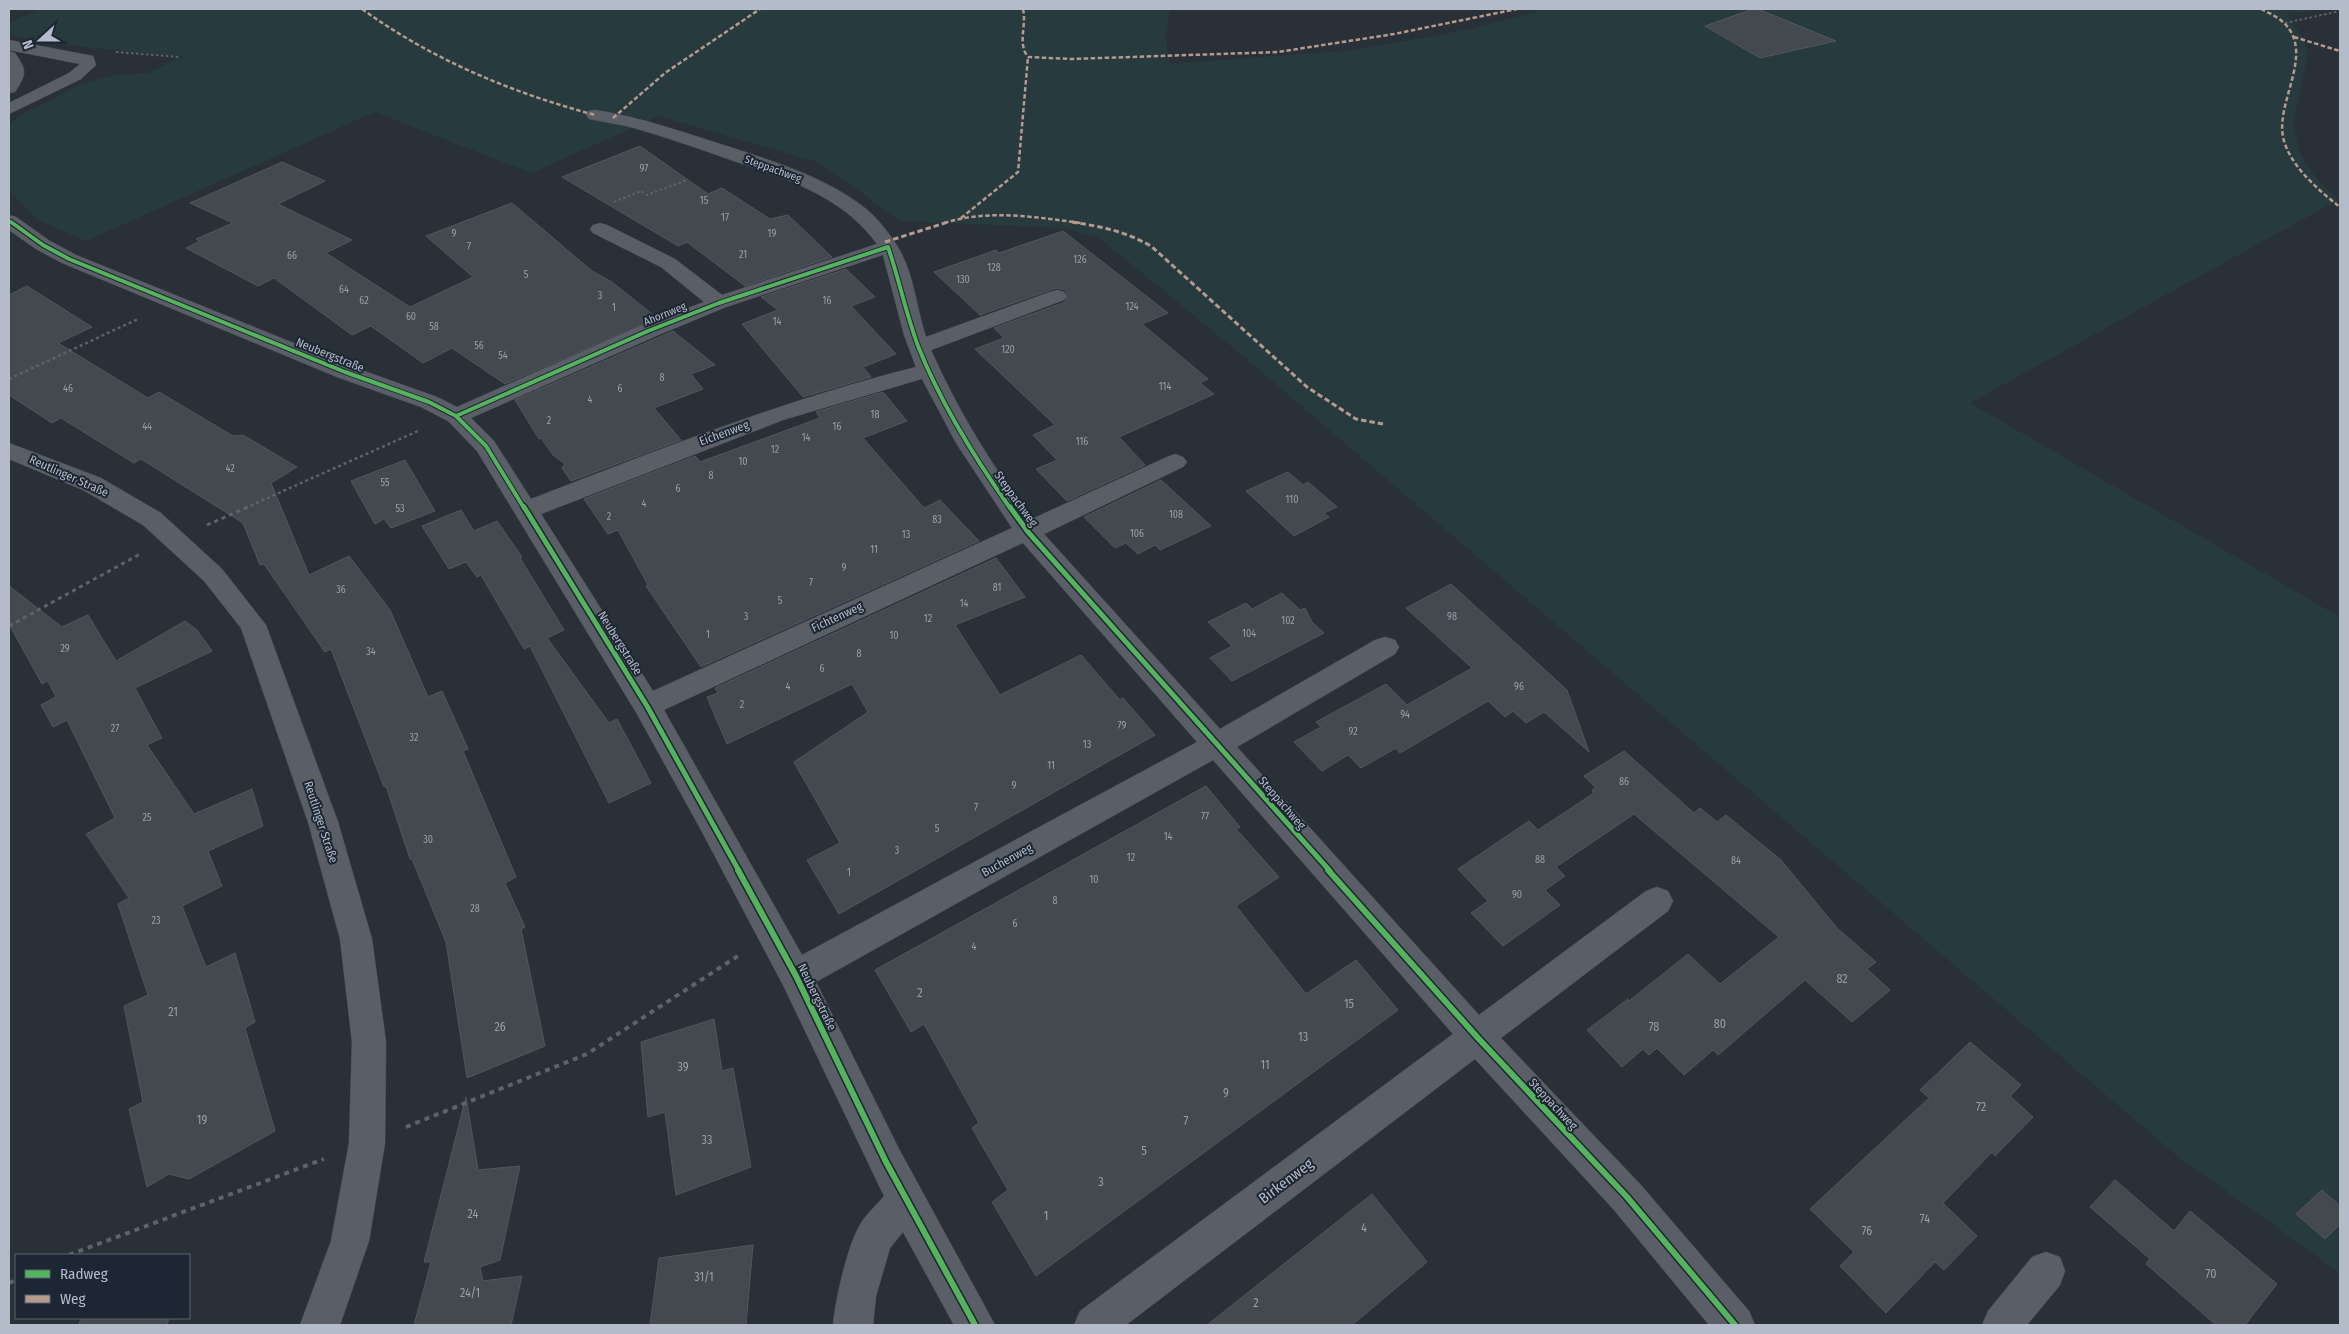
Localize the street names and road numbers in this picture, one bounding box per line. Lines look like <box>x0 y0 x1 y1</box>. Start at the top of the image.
street label: Steppachweg <box>743 153 804 186</box>
street label: Ahornweg <box>642 299 689 328</box>
street label: Neubergstraße <box>294 335 366 375</box>
street label: Eichenweg <box>697 417 751 448</box>
street label: Reutlinger Straße <box>27 452 111 500</box>
street label: Steppachweg <box>991 469 1041 530</box>
street label: Fichtenweg <box>809 599 865 635</box>
street label: Neubergstraße <box>595 609 645 677</box>
street label: Steppachweg <box>1255 774 1309 832</box>
street label: Reutlinger Straße <box>301 779 341 865</box>
street label: Buchenweg <box>979 840 1035 880</box>
street label: Neubergstraße <box>795 961 839 1033</box>
street label: Steppachweg <box>1526 1075 1581 1133</box>
street label: Birkenweg <box>1255 1155 1317 1207</box>

